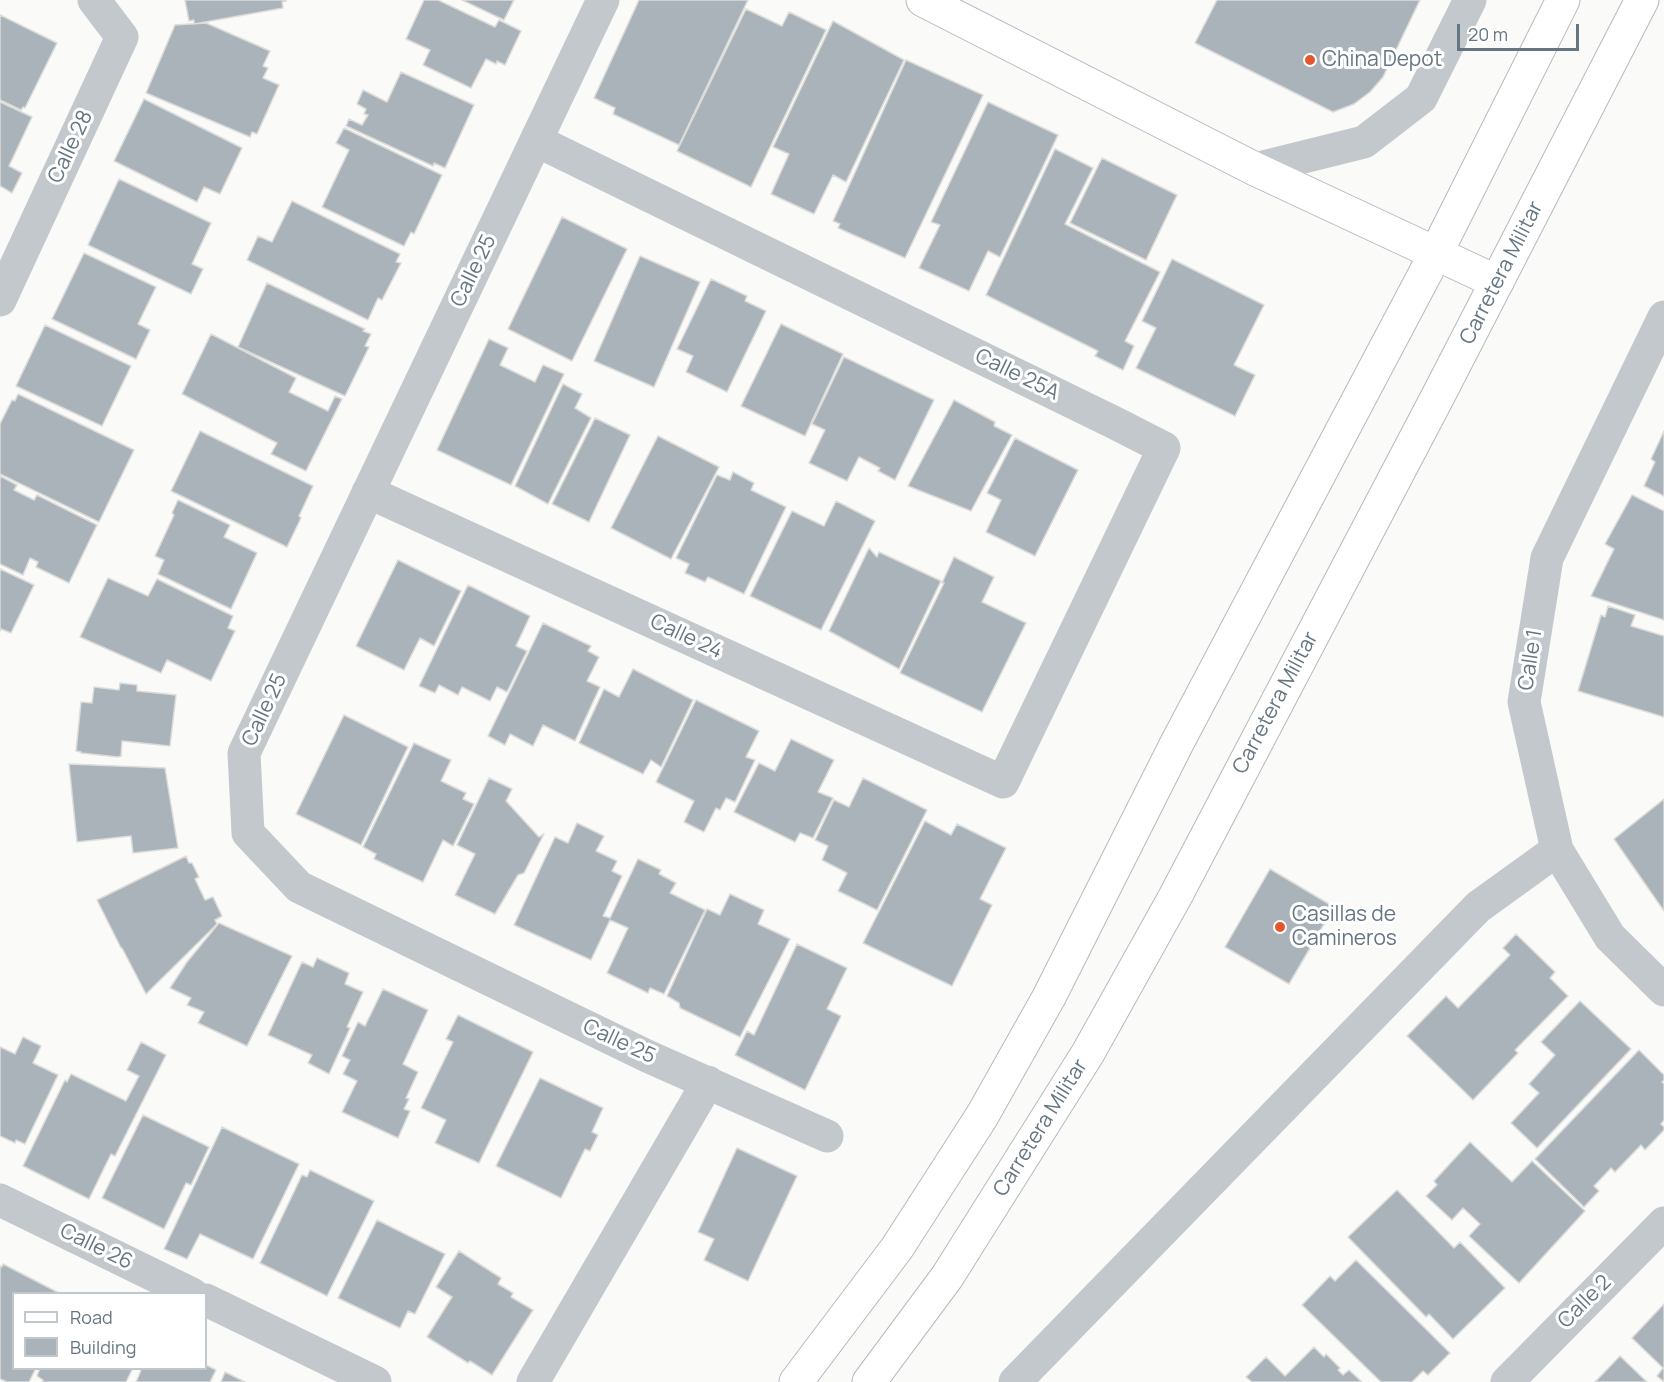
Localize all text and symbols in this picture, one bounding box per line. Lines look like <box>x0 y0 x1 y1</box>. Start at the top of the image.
scale bar <box>1460 12 1582 50</box>
text: 20 m <box>1468 22 1508 46</box>
place label: China Depot <box>1322 47 1442 73</box>
marker: China Depot <box>1303 53 1317 67</box>
street label: Calle 28 <box>43 107 99 187</box>
street label: Carretera Militar <box>1455 197 1549 349</box>
street label: Calle 25 <box>446 231 502 311</box>
street label: Calle 25A <box>971 344 1063 406</box>
street label: Calle 24 <box>646 609 726 665</box>
street label: Carretera Militar <box>1228 628 1324 778</box>
street label: Calle 1 <box>1514 628 1548 692</box>
street label: Calle 25 <box>237 670 293 750</box>
place label: Casillas de Camineros <box>1292 902 1397 952</box>
marker: Casillas de Camineros <box>1273 920 1287 934</box>
street label: Calle 25 <box>579 1014 659 1070</box>
street label: Carretera Militar <box>989 1055 1093 1201</box>
street label: Calle 26 <box>55 1219 137 1275</box>
street label: Calle 2 <box>1553 1270 1617 1334</box>
legend <box>12 1292 207 1370</box>
text: Road <box>70 1305 113 1329</box>
text: Building <box>70 1335 136 1359</box>

